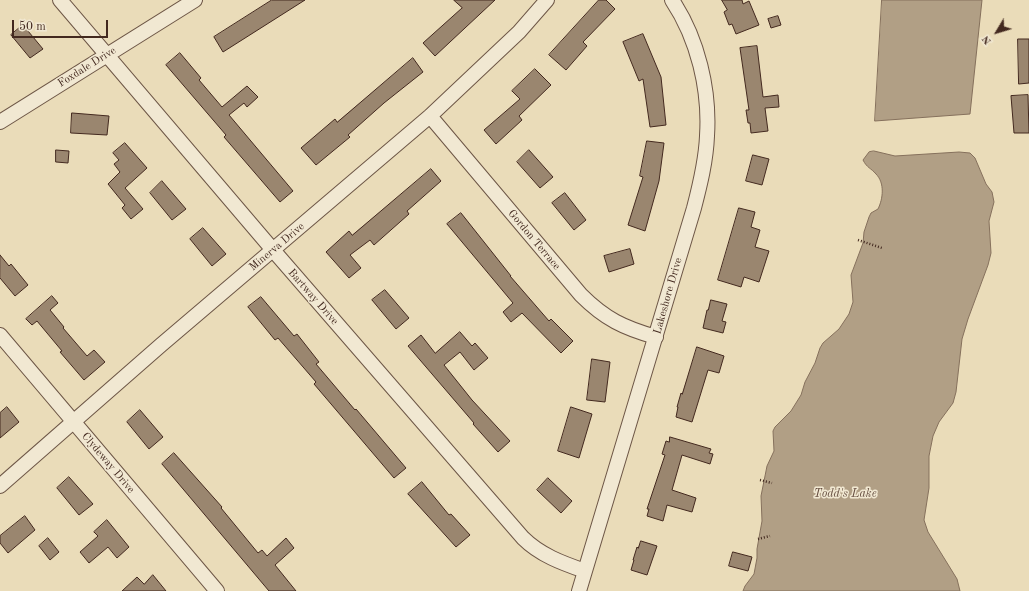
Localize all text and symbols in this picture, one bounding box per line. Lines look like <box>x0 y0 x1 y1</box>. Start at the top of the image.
scale bar <box>14 12 110 38</box>
north arrow <box>977 12 1017 52</box>
text: 50 m <box>19 21 46 33</box>
text: N <box>980 33 994 46</box>
street label: Foxdale Drive <box>56 44 118 90</box>
street label: Gordon Terrace <box>505 207 563 273</box>
street label: Minerva Drive <box>247 220 307 274</box>
street label: Lakeshore Drive <box>651 256 685 336</box>
street label: Bartway Drive <box>285 266 341 328</box>
street label: Clydeway Drive <box>79 430 137 496</box>
water label: Todd's Lake <box>813 487 877 501</box>

